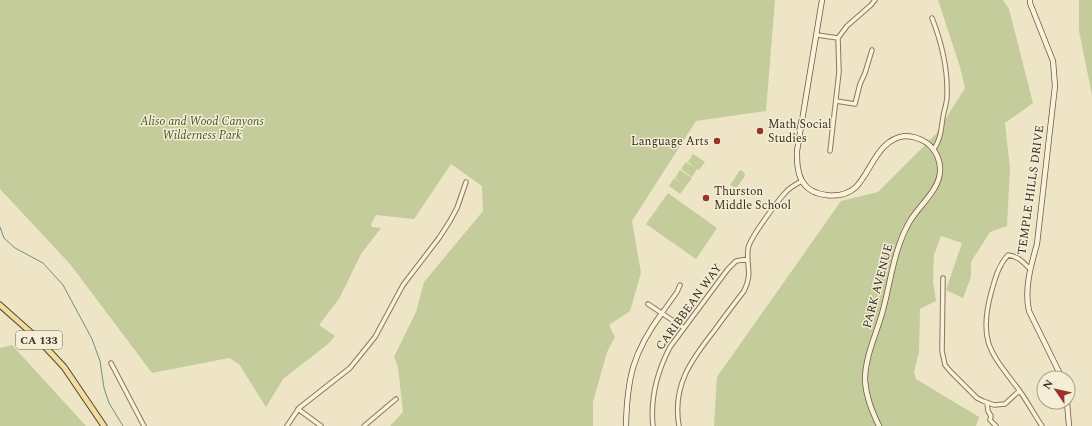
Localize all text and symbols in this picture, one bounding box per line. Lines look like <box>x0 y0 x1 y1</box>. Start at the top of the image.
park label: Aliso and Wood Canyons Wilderness Park <box>139 112 264 145</box>
place label: Math/Social Studies <box>768 115 832 148</box>
street label: TEMPLE HILLS DRIVE <box>1012 124 1050 256</box>
marker: Math/Social Studies <box>755 126 765 136</box>
place label: Language Arts <box>631 132 709 151</box>
marker: Language Arts <box>712 136 722 146</box>
place label: Thurston Middle School <box>714 182 791 215</box>
marker: Thurston Middle School <box>701 193 711 203</box>
street label: PARK AVENUE <box>858 242 898 330</box>
street label: CARIBBEAN WAY <box>651 259 727 354</box>
road number: CA 133 <box>16 331 62 349</box>
north arrow <box>1036 370 1076 410</box>
text: N <box>1039 376 1058 393</box>

